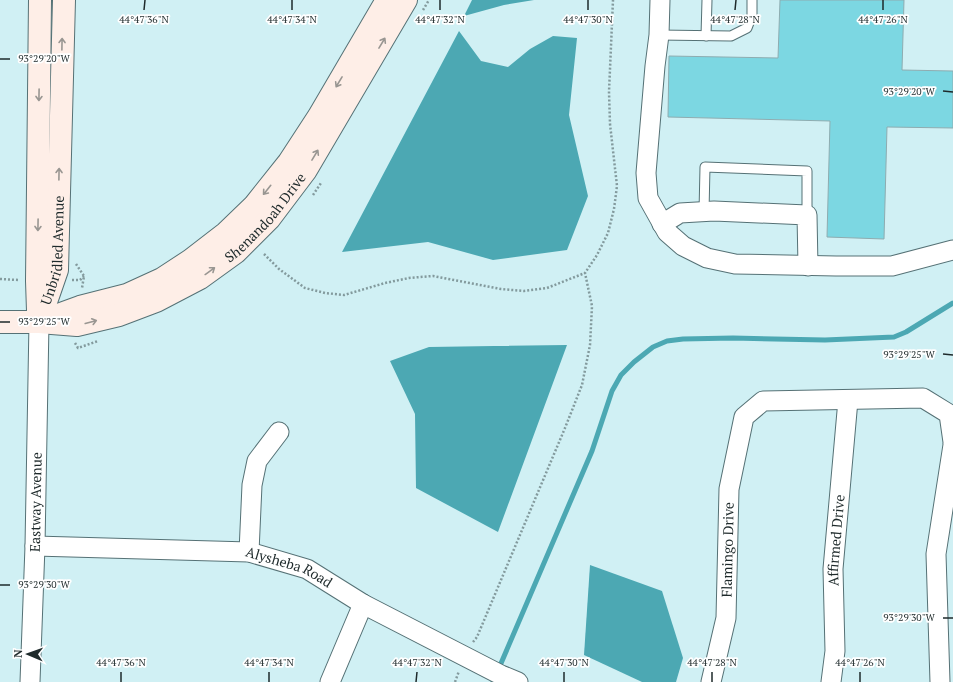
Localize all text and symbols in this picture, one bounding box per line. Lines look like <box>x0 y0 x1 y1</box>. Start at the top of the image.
text: 44°47'36"N <box>119 13 169 26</box>
text: 44°47'34"N <box>267 13 317 26</box>
text: 44°47'32"N <box>415 13 465 26</box>
text: 44°47'30"N <box>563 13 613 26</box>
text: 44°47'28"N <box>710 13 760 26</box>
text: 44°47'26"N <box>858 13 908 26</box>
one-way arrow <box>378 37 386 49</box>
one-way arrow <box>59 38 66 51</box>
text: 93°29'20"W <box>18 52 70 65</box>
one-way arrow <box>335 76 343 88</box>
text: 93°29'20"W <box>883 85 935 98</box>
one-way arrow <box>35 88 43 101</box>
one-way arrow <box>312 149 320 161</box>
one-way arrow <box>55 168 63 181</box>
street label: Shenandoah Drive <box>220 169 310 266</box>
one-way arrow <box>262 184 271 195</box>
street label: Unbridled Avenue <box>36 195 68 307</box>
one-way arrow <box>34 218 41 231</box>
one-way arrow <box>204 267 215 275</box>
text: 93°29'25"W <box>18 315 70 328</box>
one-way arrow <box>84 318 97 326</box>
text: 93°29'25"W <box>883 348 935 361</box>
street label: Eastway Avenue <box>25 452 46 552</box>
street label: Affirmed Drive <box>823 494 849 586</box>
street label: Flamingo Drive <box>716 502 738 598</box>
street label: Alysheba Road <box>244 542 336 592</box>
text: 93°29'30"W <box>18 578 70 591</box>
text: 93°29'30"W <box>883 611 935 624</box>
north arrow <box>8 634 48 674</box>
text: N <box>11 649 25 658</box>
text: 44°47'36"N <box>96 656 146 669</box>
text: 44°47'34"N <box>244 656 294 669</box>
text: 44°47'32"N <box>392 656 442 669</box>
text: 44°47'30"N <box>539 656 589 669</box>
text: 44°47'28"N <box>687 656 737 669</box>
text: 44°47'26"N <box>835 656 885 669</box>

